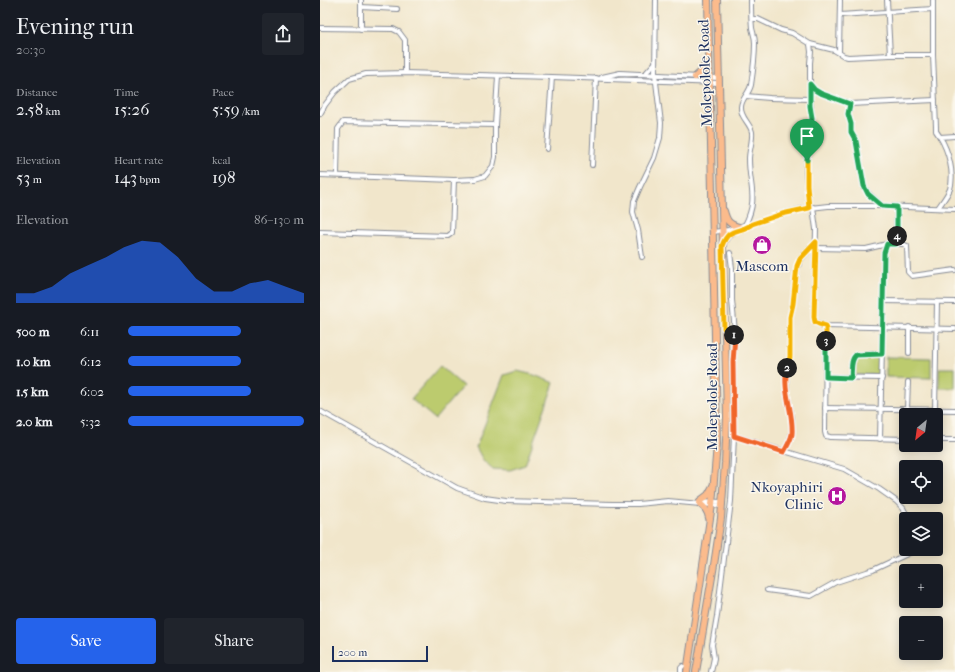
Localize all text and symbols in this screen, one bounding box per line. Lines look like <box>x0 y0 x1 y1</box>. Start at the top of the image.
button: share <box>262 13 304 55</box>
text: Evening run <box>16 14 134 40</box>
street label: Molepolole Road <box>694 18 716 127</box>
text: 20:30 <box>16 42 46 57</box>
text: Distance <box>16 86 57 99</box>
text: Time <box>114 86 139 99</box>
text: Pace <box>212 86 234 99</box>
text: 2.58 <box>16 99 43 119</box>
text: 15:26 <box>114 99 149 119</box>
text: 5:59 <box>212 99 240 119</box>
text: km <box>43 105 60 118</box>
text: /km <box>240 105 260 118</box>
pin <box>790 119 824 160</box>
icon: arrive <box>796 125 818 147</box>
text: Elevation <box>16 154 60 167</box>
text: Heart rate <box>114 154 163 167</box>
text: kcal <box>212 154 231 167</box>
text: 53 <box>16 167 30 187</box>
text: 143 <box>114 167 137 187</box>
text: 198 <box>212 167 236 187</box>
text: m <box>30 173 42 186</box>
text: bpm <box>137 173 160 186</box>
text: Elevation <box>16 212 69 227</box>
text: 86–130 m <box>254 212 304 227</box>
pin: 4 <box>887 226 907 246</box>
text: 4 <box>894 229 900 242</box>
shop icon: Mascom <box>751 234 773 256</box>
place label: Mascom <box>736 257 789 275</box>
text: 500 m <box>16 324 50 339</box>
text: 6:11 <box>80 324 99 339</box>
pin: 1 <box>724 325 744 345</box>
text: 1 <box>732 328 736 341</box>
pin: 3 <box>816 331 836 351</box>
text: 3 <box>824 334 828 347</box>
street label: Molepolole Road <box>703 342 721 451</box>
text: 1.0 km <box>16 354 51 369</box>
text: 6:12 <box>80 354 102 369</box>
pin: 2 <box>777 358 797 378</box>
text: 2 <box>784 361 790 374</box>
text: 1.5 km <box>16 384 49 399</box>
text: 6:02 <box>80 384 104 399</box>
north arrow <box>899 408 943 452</box>
map controls <box>899 408 943 660</box>
text: 2.0 km <box>16 414 53 429</box>
text: 5:32 <box>80 414 101 429</box>
button: locate <box>899 460 943 504</box>
place label: Nkoyaphiri Clinic <box>751 478 824 513</box>
hospital icon: Nkoyaphiri Clinic <box>826 485 848 507</box>
button: layers <box>899 512 943 556</box>
button: + <box>899 564 943 608</box>
button: − <box>899 616 943 660</box>
button: Save <box>16 618 156 664</box>
button: Share <box>164 618 304 664</box>
scale bar <box>332 644 428 663</box>
text: 200 m <box>338 646 367 659</box>

